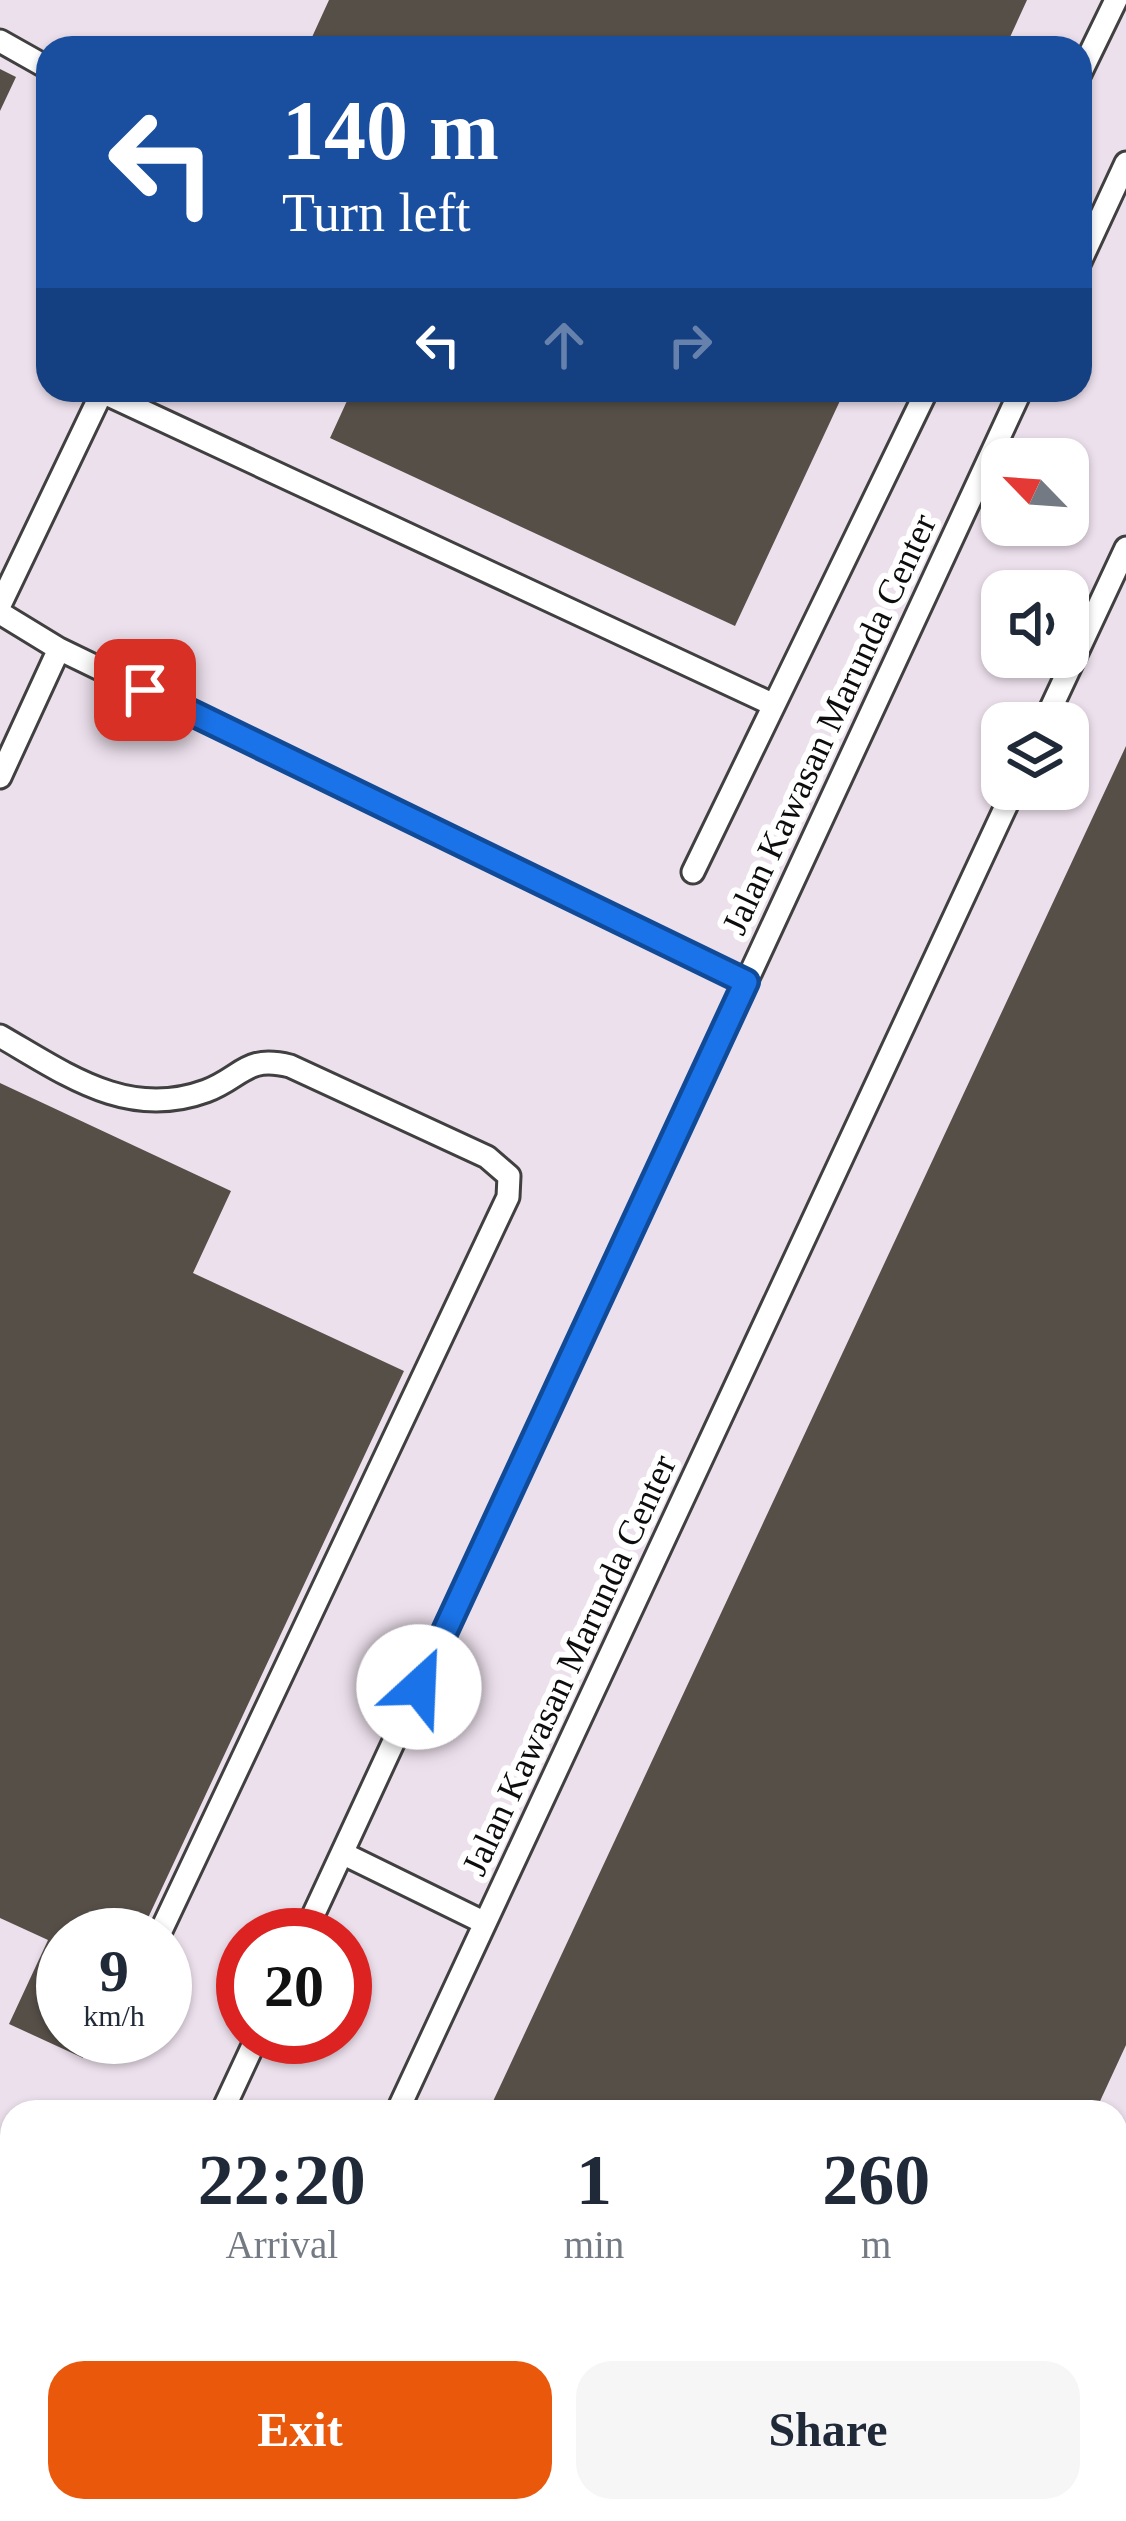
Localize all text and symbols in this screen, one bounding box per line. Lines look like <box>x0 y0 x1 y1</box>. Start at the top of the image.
icon: left <box>84 84 240 240</box>
text: 140 m <box>282 84 499 177</box>
text: Turn left <box>282 183 471 243</box>
icon: left <box>405 312 471 378</box>
icon: ahead <box>531 312 597 378</box>
icon: right <box>657 312 723 378</box>
north arrow <box>981 438 1089 546</box>
map controls <box>981 438 1089 810</box>
street label: Jalan Kawasan Marunda Center <box>714 508 944 940</box>
button: sound <box>981 570 1089 678</box>
pin <box>94 639 196 741</box>
icon: arrive <box>112 657 178 723</box>
button: layers <box>981 702 1089 810</box>
street label: Jalan Kawasan Marunda Center <box>454 1449 684 1881</box>
position arrow <box>356 1624 482 1750</box>
speed limit sign: 20 <box>216 1908 372 2064</box>
text: 9 <box>99 1938 129 2004</box>
text: km/h <box>83 1999 145 2032</box>
text: 22:20 <box>198 2140 366 2220</box>
text: 1 <box>576 2140 612 2220</box>
text: 260 <box>822 2140 930 2220</box>
text: Arrival <box>226 2223 338 2266</box>
text: min <box>564 2223 624 2266</box>
text: m <box>861 2223 891 2266</box>
button: Exit <box>48 2361 552 2499</box>
button: Share <box>576 2361 1080 2499</box>

